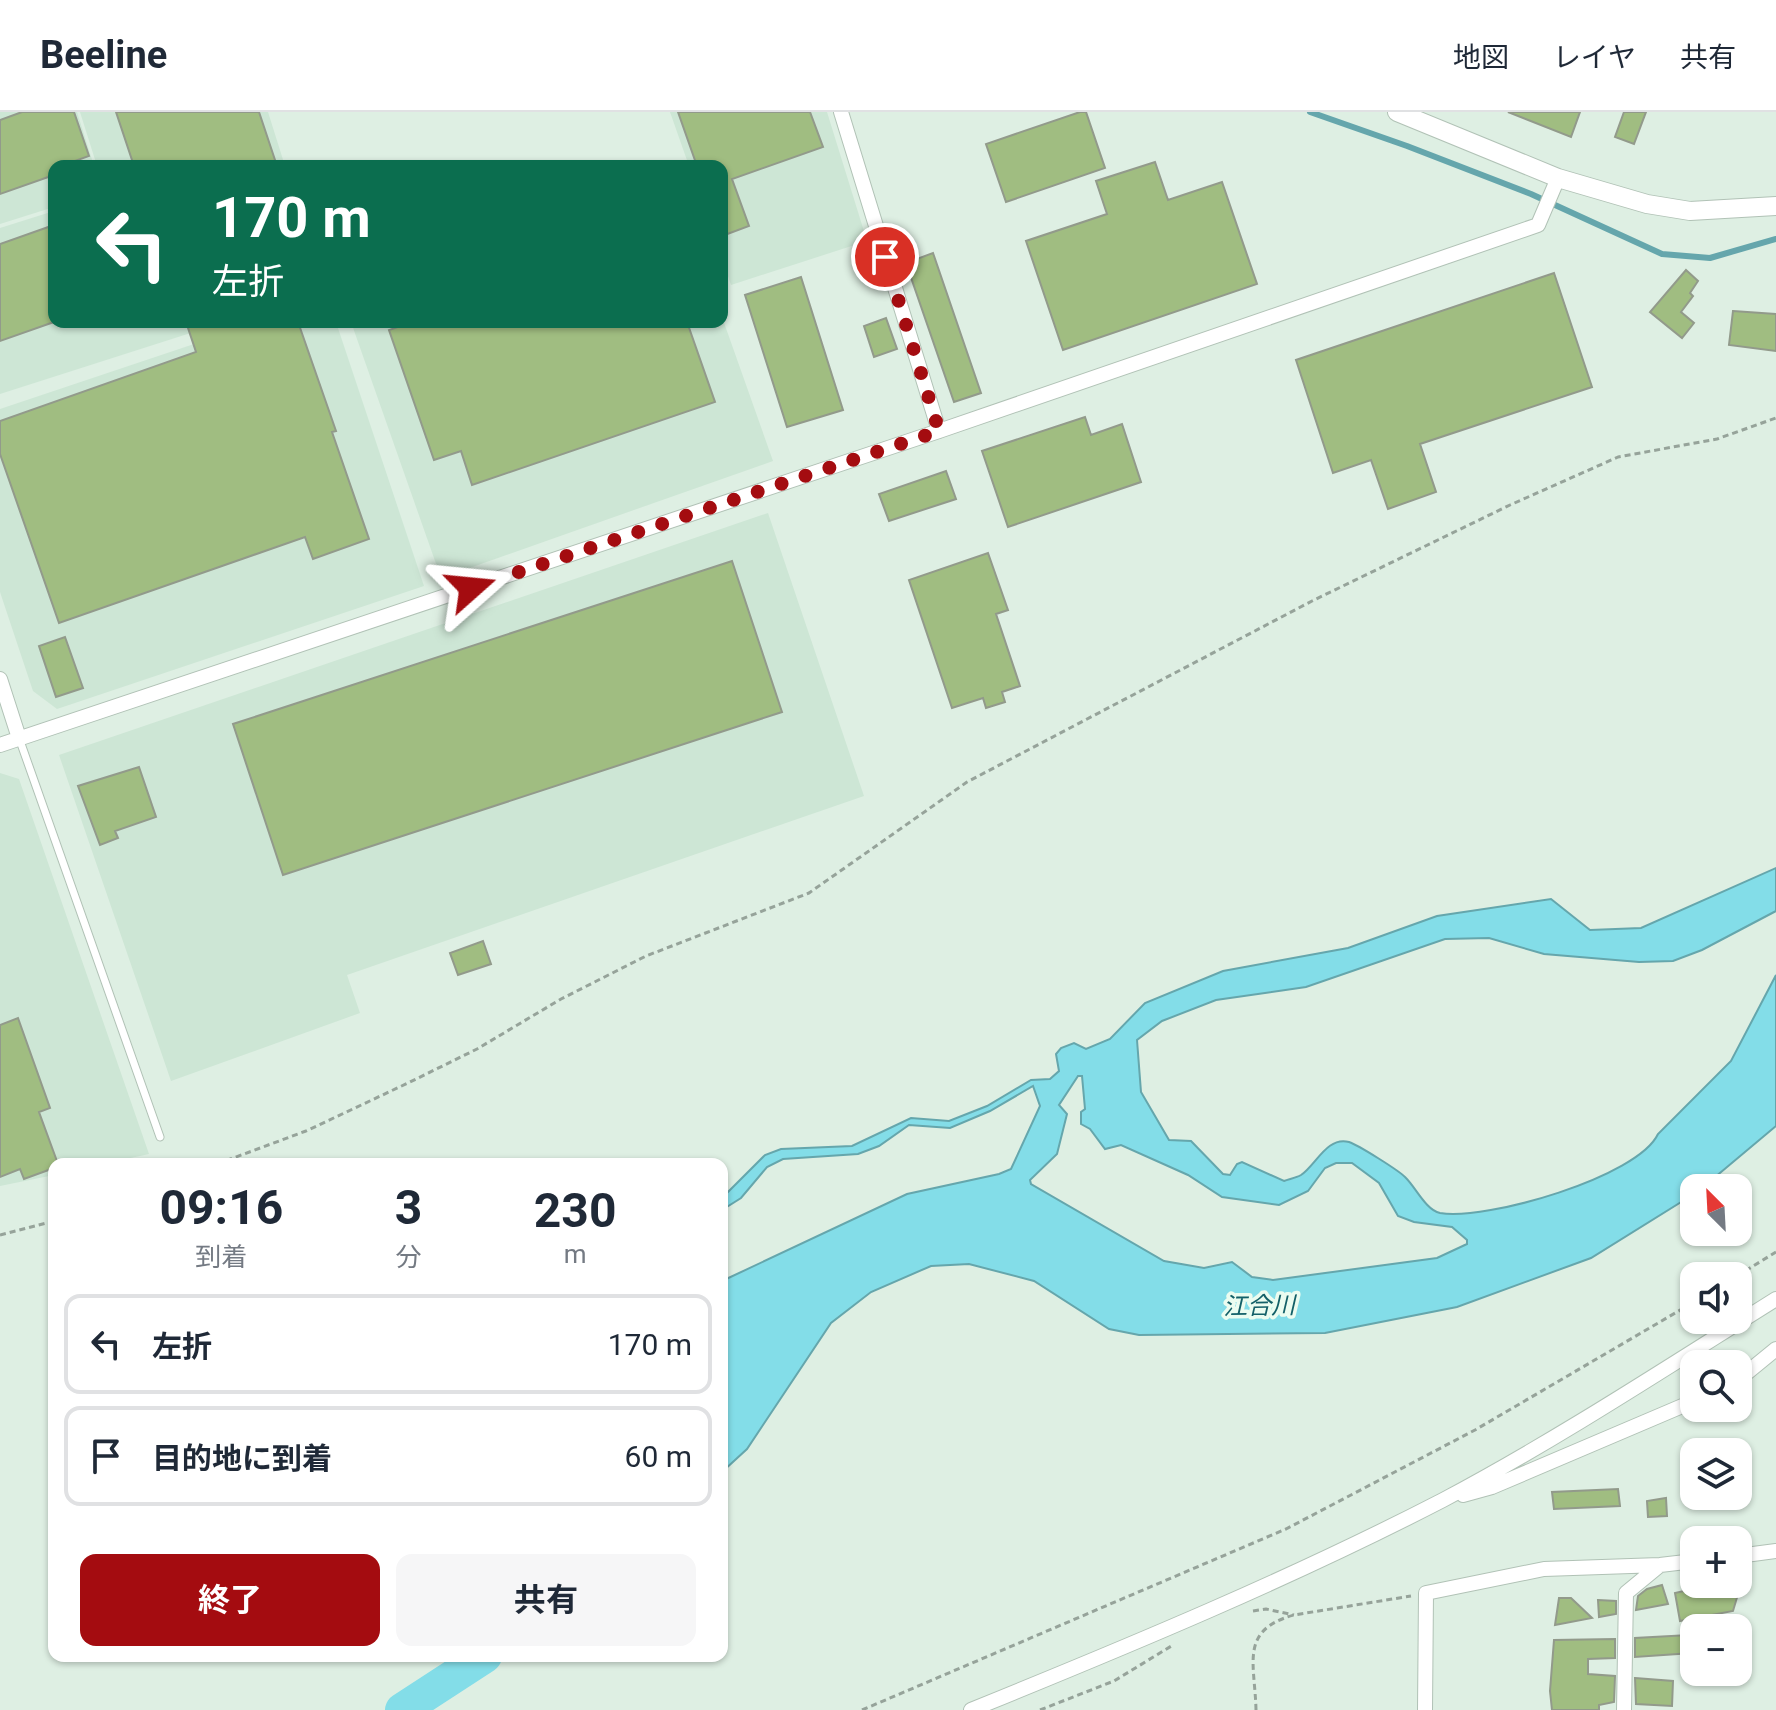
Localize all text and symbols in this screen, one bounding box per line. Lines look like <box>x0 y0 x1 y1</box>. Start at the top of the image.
text: Beeline <box>40 33 167 77</box>
text: 地図 <box>1453 41 1509 74</box>
text: レイヤ <box>1553 41 1636 74</box>
text: 共有 <box>1680 41 1736 74</box>
text: 170 m <box>212 185 371 251</box>
icon: left <box>80 192 184 296</box>
pin <box>851 223 919 291</box>
icon: arrive <box>863 235 907 279</box>
text: 左折 <box>212 261 284 303</box>
position arrow <box>429 546 513 630</box>
north arrow <box>1680 1174 1752 1246</box>
map controls <box>1680 1174 1752 1686</box>
text: 09:16 <box>160 1179 283 1236</box>
text: 3 <box>395 1179 422 1236</box>
text: 230 <box>534 1182 616 1239</box>
text: m <box>564 1239 587 1269</box>
text: 到着 <box>195 1242 247 1272</box>
text: 分 <box>396 1242 422 1272</box>
button: sound <box>1680 1262 1752 1334</box>
water label: 江合川 <box>1223 1291 1298 1321</box>
icon: left <box>84 1322 128 1366</box>
text: 170 m <box>608 1327 692 1362</box>
text: 左折 <box>152 1329 212 1364</box>
button: search <box>1680 1350 1752 1422</box>
icon: arrive <box>84 1434 128 1478</box>
button: layers <box>1680 1438 1752 1510</box>
text: 60 m <box>625 1439 692 1474</box>
text: 目的地に到着 <box>152 1441 332 1476</box>
button: + <box>1680 1526 1752 1598</box>
button: 終了 <box>80 1554 380 1646</box>
button: 共有 <box>396 1554 696 1646</box>
button: − <box>1680 1614 1752 1686</box>

